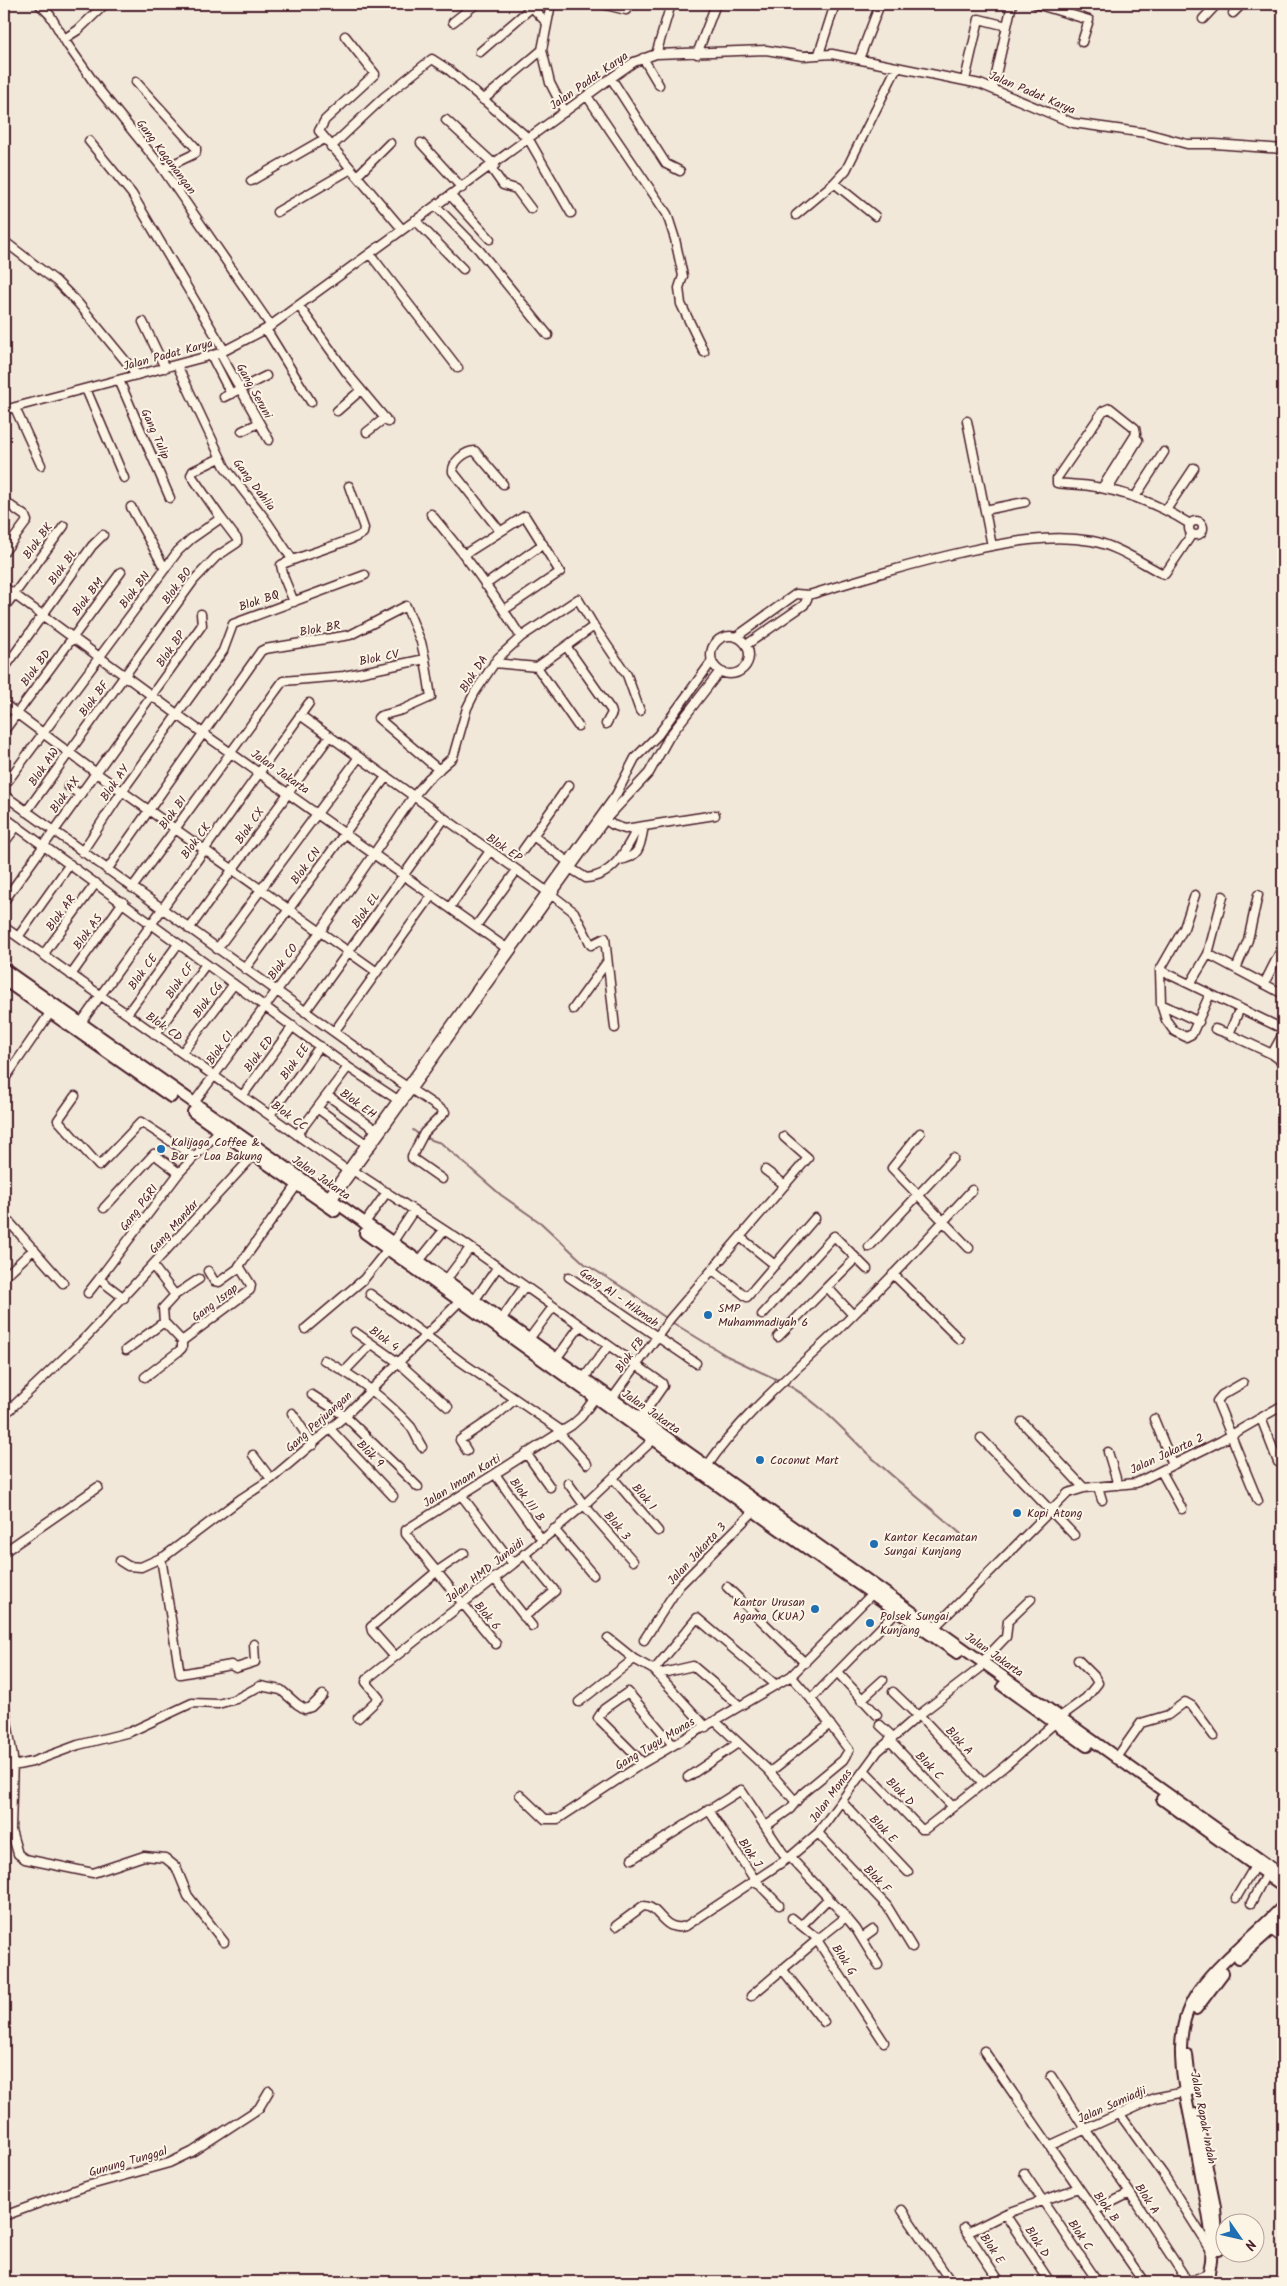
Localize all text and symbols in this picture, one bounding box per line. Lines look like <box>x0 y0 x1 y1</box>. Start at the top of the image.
street label: Jalan Padat Karya <box>546 47 633 115</box>
street label: Jalan Padat Karya <box>986 66 1078 120</box>
street label: Gang Kaganangan <box>131 115 201 199</box>
street label: Jalan Padat Karya <box>121 334 215 376</box>
street label: Gang Seruni <box>231 360 278 423</box>
street label: Gang Tulip <box>135 406 175 463</box>
street label: Gang Dahlia <box>228 455 280 515</box>
street label: Blok BK <box>18 518 58 563</box>
street label: Blok BL <box>43 545 83 589</box>
street label: Blok BO <box>157 563 197 608</box>
street label: Blok BN <box>115 567 155 613</box>
street label: Blok BM <box>67 573 109 620</box>
street label: Blok BQ <box>236 585 282 617</box>
street label: Blok BR <box>298 616 342 642</box>
street label: Blok BP <box>152 627 191 671</box>
street label: Blok BD <box>16 645 56 691</box>
street label: Blok CV <box>358 645 402 671</box>
street label: Blok DA <box>455 651 493 697</box>
street label: Blok BF <box>74 676 115 721</box>
street label: Blok AW <box>24 744 64 790</box>
street label: Jalan Jakarta <box>247 745 314 799</box>
street label: Blok AY <box>96 760 135 805</box>
street label: Blok AX <box>45 772 85 817</box>
street label: Blok BI <box>154 792 192 834</box>
street label: Blok CX <box>230 803 270 848</box>
street label: Blok CK <box>176 818 216 863</box>
street label: Blok EP <box>482 829 526 868</box>
street label: Blok CN <box>286 844 326 888</box>
street label: Blok EL <box>347 888 385 932</box>
street label: Blok AR <box>41 891 81 935</box>
street label: Blok AS <box>69 910 108 954</box>
street label: Blok CO <box>263 939 303 984</box>
street label: Blok CE <box>123 949 163 994</box>
street label: Blok CF <box>161 958 200 1003</box>
street label: Blok CG <box>188 978 228 1022</box>
street label: Blok CD <box>142 1007 187 1047</box>
street label: Blok CI <box>201 1027 239 1069</box>
street label: Blok ED <box>239 1032 279 1076</box>
street label: Blok EE <box>275 1039 315 1084</box>
street label: Blok EH <box>336 1084 380 1124</box>
street label: Blok CC <box>267 1096 311 1136</box>
place label: Kalijaga Coffee & Bar - Loa Bakung <box>171 1133 263 1166</box>
marker: Kalijaga Coffee & Bar - Loa Bakung <box>155 1143 167 1155</box>
street label: Jalan Jakarta <box>288 1151 355 1205</box>
street label: Gang PGRI <box>115 1180 163 1235</box>
street label: Gang Mandar <box>145 1195 204 1258</box>
street label: Gang Al - Hikmah <box>575 1263 663 1333</box>
street label: Gang Israp <box>188 1279 243 1327</box>
place label: SMP Muhammadiyah 6 <box>718 1299 808 1332</box>
marker: SMP Muhammadiyah 6 <box>702 1309 714 1321</box>
street label: Blok 4 <box>365 1322 403 1357</box>
street label: Blok FB <box>610 1333 650 1377</box>
street label: Jalan Jakarta <box>618 1385 685 1439</box>
street label: Gang Perjuangan <box>281 1387 357 1457</box>
street label: Jalan Jakarta 2 <box>1127 1429 1207 1479</box>
street label: Blok 9 <box>352 1436 388 1472</box>
street label: Jalan Imam Karti <box>419 1449 506 1513</box>
place label: Coconut Mart <box>770 1451 839 1470</box>
marker: Coconut Mart <box>754 1454 766 1466</box>
street label: Blok III B <box>505 1474 549 1526</box>
street label: Blok 1 <box>627 1479 661 1515</box>
place label: Kopi Atong <box>1027 1504 1083 1523</box>
street label: Blok 3 <box>599 1507 635 1545</box>
marker: Kopi Atong <box>1011 1507 1023 1519</box>
street label: Jalan Jakarta 3 <box>663 1518 731 1590</box>
place label: Kantor Kecamatan Sungai Kunjang <box>884 1528 977 1561</box>
street label: Jalan HMD Junaidi <box>441 1533 530 1608</box>
marker: Kantor Kecamatan Sungai Kunjang <box>868 1538 880 1550</box>
place label: Kantor Urusan Agama (KUA) <box>733 1593 805 1626</box>
street label: Blok 6 <box>469 1597 505 1635</box>
marker: Kantor Urusan Agama (KUA) <box>809 1603 821 1615</box>
place label: Polsek Sungai Kunjang <box>880 1607 950 1640</box>
marker: Polsek Sungai Kunjang <box>864 1617 876 1629</box>
street label: Jalan Jakarta <box>961 1628 1028 1682</box>
street label: Gang Tugu Monas <box>611 1713 699 1775</box>
street label: Blok A <box>941 1722 977 1760</box>
street label: Blok C <box>910 1747 948 1785</box>
street label: Jalan Monas <box>805 1765 857 1827</box>
street label: Blok D <box>881 1773 919 1811</box>
street label: Blok E <box>865 1810 902 1848</box>
street label: Blok J <box>733 1834 767 1872</box>
street label: Blok F <box>859 1861 896 1899</box>
street label: Blok G <box>827 1941 861 1979</box>
street label: Jalan Rapak Indah <box>1185 2070 1221 2166</box>
street label: Jalan Samiadji <box>1075 2081 1150 2129</box>
street label: Gunung Tunggal <box>87 2142 169 2182</box>
street label: Blok A <box>1130 2180 1164 2218</box>
street label: Blok B <box>1088 2188 1124 2226</box>
north arrow <box>1214 2214 1264 2264</box>
street label: Blok C <box>1063 2216 1097 2254</box>
street label: Blok D <box>1020 2222 1054 2262</box>
street label: Blok E <box>975 2230 1010 2269</box>
text: N <box>1238 2235 1262 2255</box>

